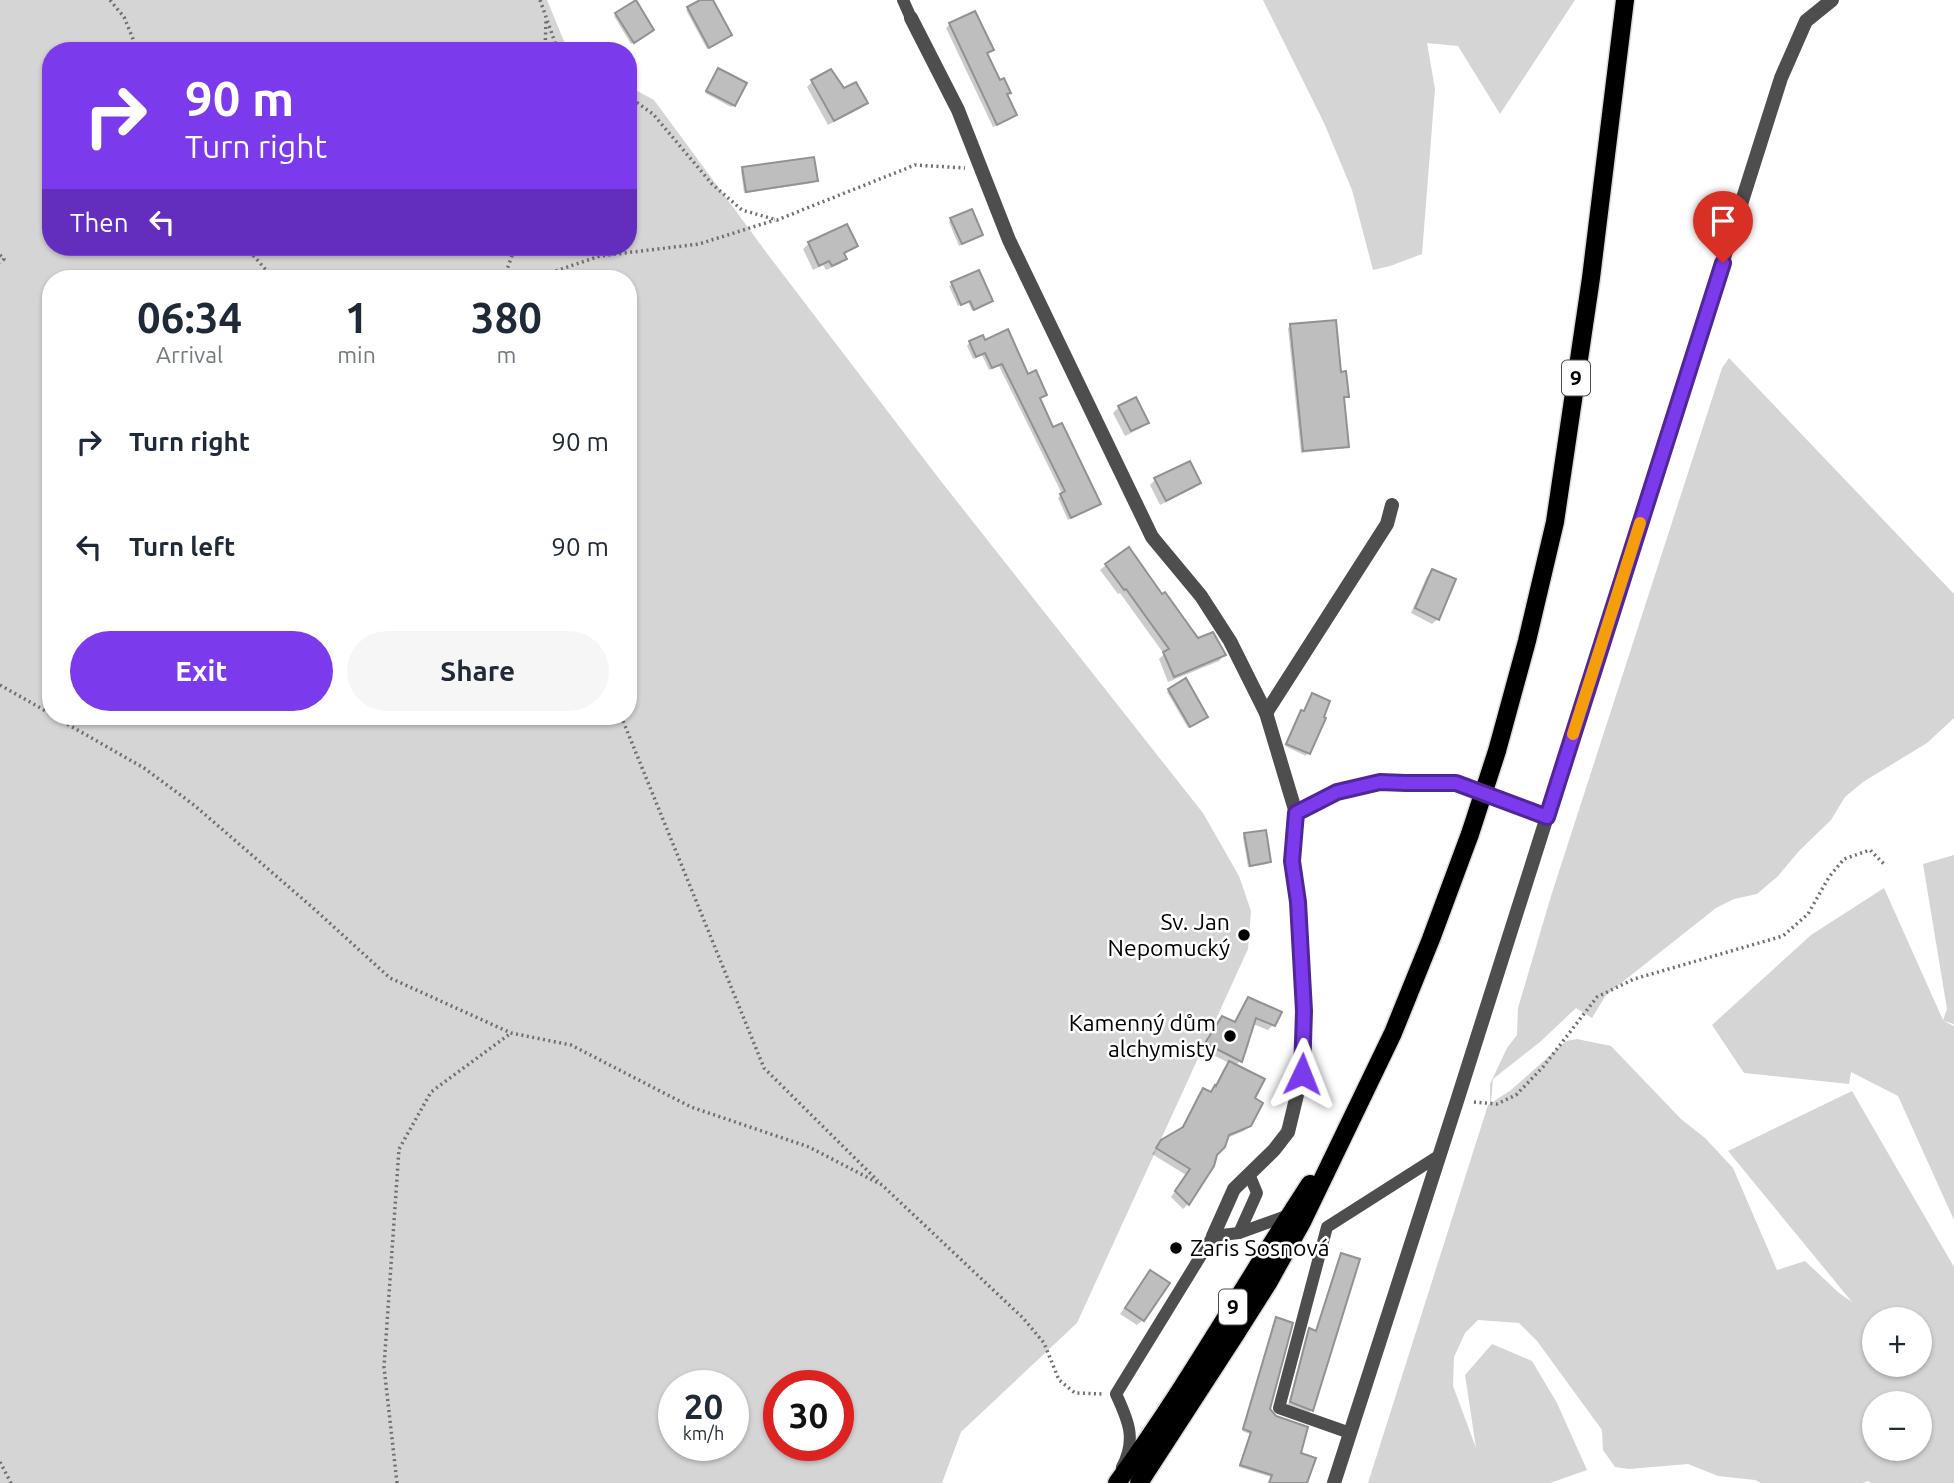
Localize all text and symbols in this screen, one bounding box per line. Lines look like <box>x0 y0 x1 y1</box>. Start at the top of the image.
icon: right <box>70 70 161 161</box>
text: 90 m <box>185 70 294 125</box>
text: Turn right <box>185 128 327 164</box>
pin <box>1693 191 1753 263</box>
icon: arrive <box>1704 202 1742 240</box>
icon: left <box>143 203 181 241</box>
text: Then <box>70 208 129 237</box>
text: 06:34 <box>137 294 242 341</box>
text: 1 <box>345 294 368 341</box>
text: 380 <box>471 294 542 341</box>
text: Arrival <box>156 342 223 367</box>
text: min <box>337 342 376 367</box>
text: m <box>496 342 516 367</box>
road number: 9 <box>1562 360 1590 396</box>
icon: right <box>70 423 108 461</box>
text: Turn right <box>129 427 250 456</box>
text: 90 m <box>551 427 609 456</box>
icon: left <box>70 528 108 566</box>
text: Turn left <box>129 532 235 561</box>
text: 90 m <box>551 532 609 561</box>
button: Exit <box>70 631 333 711</box>
button: Share <box>347 631 609 711</box>
place label: Sv. Jan Nepomucký <box>1108 909 1230 960</box>
marker: Sv. Jan Nepomucký <box>1236 927 1252 943</box>
place label: Kamenný dům alchymisty <box>1069 1010 1216 1061</box>
marker: Kamenný dům alchymisty <box>1222 1028 1238 1044</box>
position arrow <box>1265 1037 1339 1111</box>
place label: Zaris Sosnová <box>1190 1235 1329 1260</box>
marker: Zaris Sosnová <box>1168 1240 1184 1256</box>
road number: 9 <box>1219 1290 1247 1324</box>
map controls <box>1862 1307 1932 1461</box>
button: + <box>1862 1307 1932 1377</box>
speed limit sign: 30 <box>763 1370 854 1461</box>
text: 20 <box>684 1386 723 1426</box>
button: − <box>1862 1391 1932 1461</box>
text: km/h <box>683 1423 724 1443</box>

